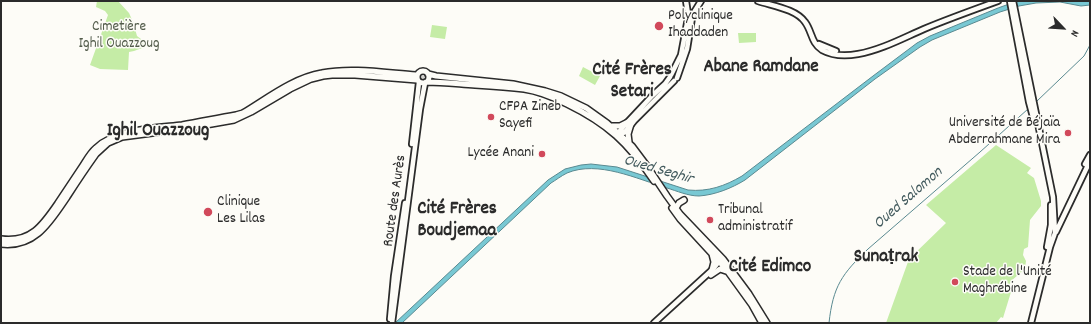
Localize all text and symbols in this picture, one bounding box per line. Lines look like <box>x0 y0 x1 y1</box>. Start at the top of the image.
place label: Polyclinique Ihaddaden <box>668 8 733 43</box>
north arrow <box>1043 8 1083 48</box>
park label: Cimetière Ighil Ouazzoug <box>78 19 160 54</box>
marker: Polyclinique Ihaddaden <box>653 20 665 32</box>
text: N <box>1065 27 1082 39</box>
district label: Abane Ramdane <box>703 57 819 79</box>
district label: Cité Frères Setari <box>592 60 672 104</box>
place label: CFPA Zineb Sayefi <box>499 99 561 134</box>
marker: CFPA Zineb Sayefi <box>486 112 496 122</box>
place label: Université de Béjaïa Abderrahmane Mira <box>948 115 1060 150</box>
district label: Ighil Ouazzoug <box>107 121 209 143</box>
marker: Université de Béjaïa Abderrahmane Mira <box>1063 128 1073 138</box>
place label: Lycée Anani <box>467 145 534 163</box>
marker: Lycée Anani <box>537 149 547 159</box>
water label: Oued Seghir <box>621 152 695 190</box>
street label: Route des Aurès <box>381 154 411 248</box>
water label: Oued Salomon <box>871 164 947 234</box>
place label: Clinique Les Lilas <box>217 194 265 229</box>
district label: Cité Frères Boudjemaa <box>417 199 497 243</box>
place label: Tribunal administratif <box>718 202 793 237</box>
marker: Clinique Les Lilas <box>202 206 214 218</box>
marker: Tribunal administratif <box>705 215 715 225</box>
district label: Sunaṭrak <box>854 247 918 269</box>
district label: Cité Edimco <box>729 257 811 279</box>
place label: Stade de l'Unité Maghrébine <box>963 264 1052 299</box>
marker: Stade de l'Unité Maghrébine <box>950 277 960 287</box>

